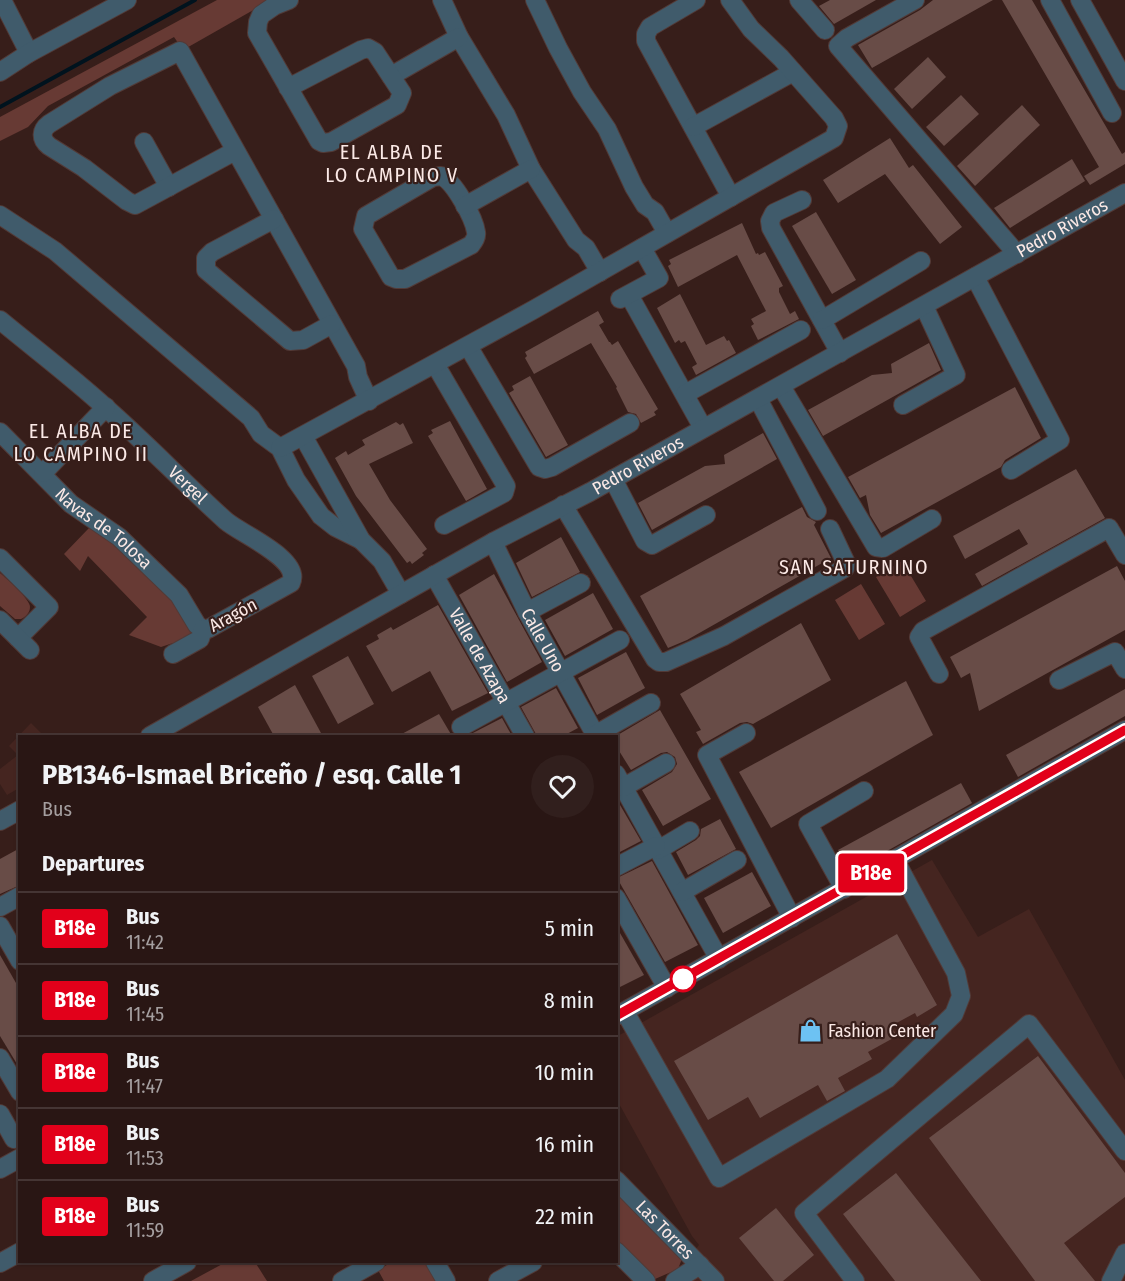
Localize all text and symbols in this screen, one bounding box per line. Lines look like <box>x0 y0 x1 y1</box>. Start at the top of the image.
district label: EL ALBA DE LO CAMPINO V <box>325 140 459 187</box>
street label: Pedro Riveros <box>1013 194 1112 262</box>
district label: EL ALBA DE LO CAMPINO II <box>13 419 149 466</box>
street label: Pedro Riveros <box>588 431 688 500</box>
street label: Vergel <box>164 461 212 509</box>
street label: Navas de Tolosa <box>50 483 157 574</box>
district label: SAN SATURNINO <box>779 555 929 579</box>
street label: Aragón <box>205 593 261 637</box>
street label: Valle de Azapa <box>444 604 515 708</box>
street label: Calle Uno <box>516 604 569 676</box>
button: heart <box>531 755 594 818</box>
text: PB1346-Ismael Briceño / esq. Calle 1 <box>42 758 461 791</box>
text: Bus <box>42 797 72 821</box>
text: Departures <box>42 850 144 877</box>
line badge: B18e <box>829 854 913 892</box>
text: B18e <box>850 860 892 886</box>
text: Bus <box>126 903 159 930</box>
text: B18e <box>54 915 96 941</box>
text: 5 min <box>545 915 594 942</box>
text: 11:42 <box>126 930 164 954</box>
unlabelled marker <box>670 966 696 992</box>
text: Bus <box>126 975 159 1002</box>
text: B18e <box>54 987 96 1013</box>
text: 8 min <box>544 987 594 1014</box>
text: 11:45 <box>126 1002 164 1026</box>
shop icon: Fashion Center <box>797 1018 823 1044</box>
place label: Fashion Center <box>828 1020 937 1042</box>
text: Bus <box>126 1047 159 1074</box>
text: B18e <box>54 1059 96 1085</box>
text: 10 min <box>535 1059 594 1086</box>
text: 11:47 <box>126 1074 163 1098</box>
text: Bus <box>126 1119 159 1146</box>
text: B18e <box>54 1131 96 1157</box>
text: 16 min <box>535 1131 594 1158</box>
text: 11:53 <box>126 1146 164 1170</box>
text: Bus <box>126 1191 159 1218</box>
street label: Las Torres <box>631 1196 699 1264</box>
text: B18e <box>54 1203 96 1229</box>
text: 22 min <box>535 1203 594 1230</box>
text: 11:59 <box>126 1218 164 1242</box>

